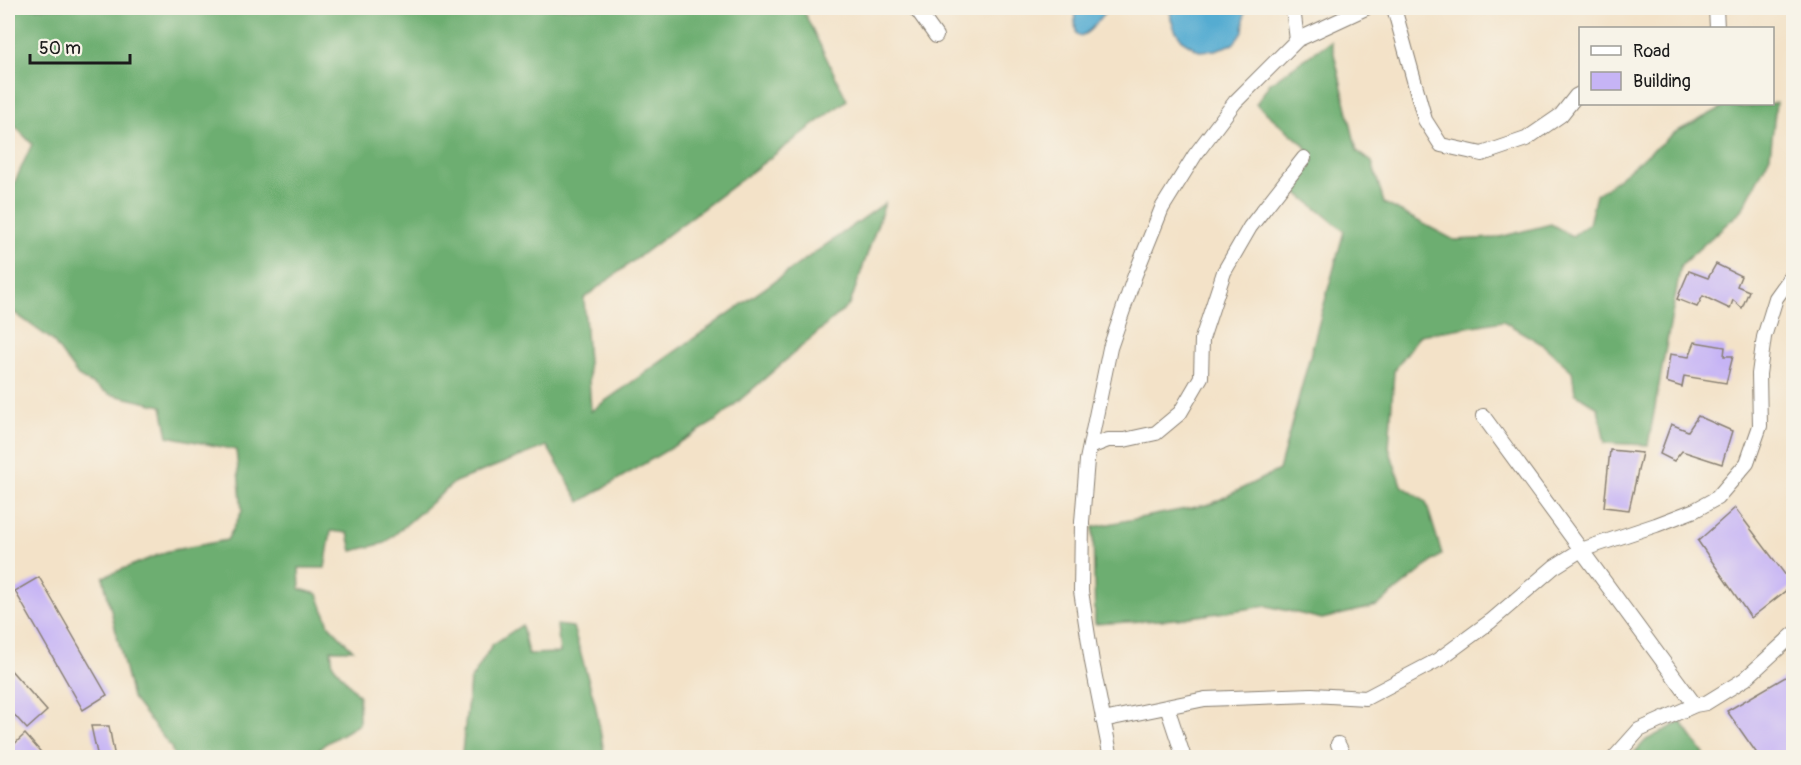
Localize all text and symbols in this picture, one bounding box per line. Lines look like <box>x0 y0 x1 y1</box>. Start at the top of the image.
scale bar <box>30 27 130 65</box>
legend <box>1579 27 1774 105</box>
text: 50 m <box>39 37 81 60</box>
text: Road <box>1633 40 1670 63</box>
text: Building <box>1633 70 1691 93</box>

